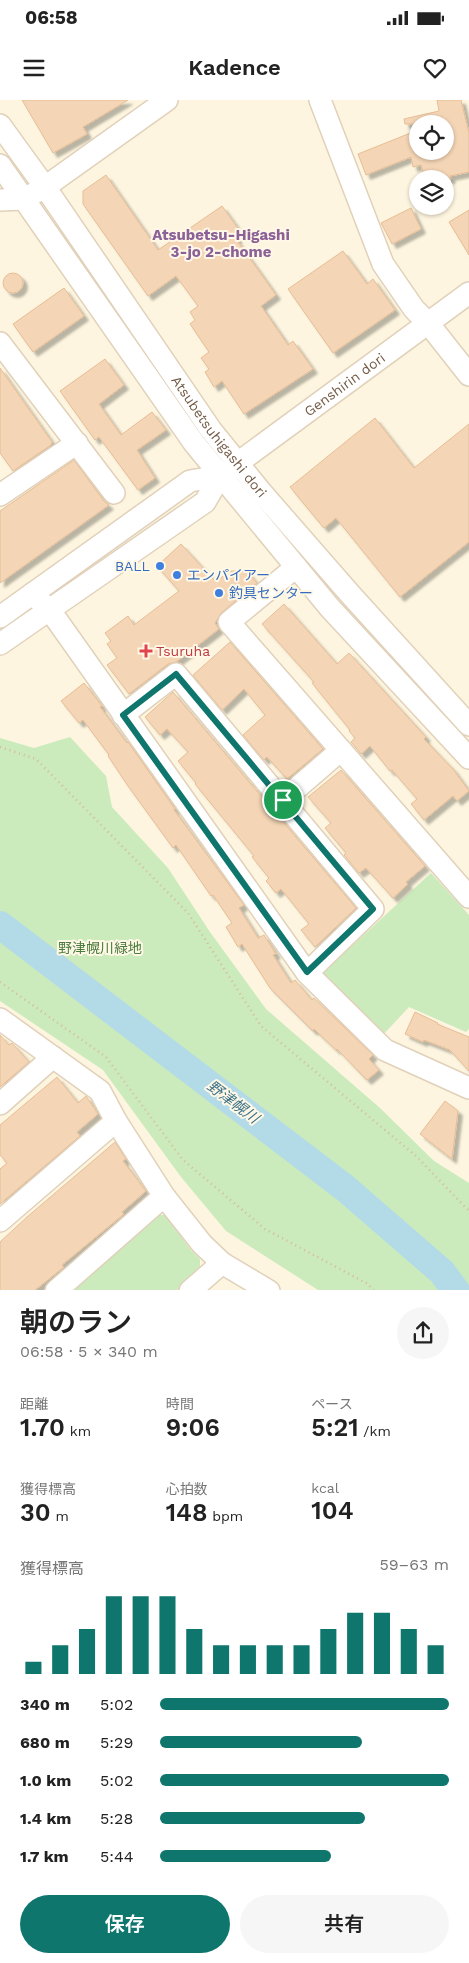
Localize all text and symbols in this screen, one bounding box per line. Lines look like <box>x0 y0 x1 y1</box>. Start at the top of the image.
text: 06:58 <box>25 6 78 29</box>
icon: menu <box>20 54 48 82</box>
icon: heart <box>421 54 449 82</box>
text: Kadence <box>188 55 281 80</box>
map controls <box>409 115 454 215</box>
button: locate <box>409 115 454 160</box>
button: layers <box>409 170 454 215</box>
district label: Atsubetsu-Higashi 3-jo 2-chome <box>152 226 290 261</box>
street label: Genshirin dori <box>301 349 388 419</box>
street label: Atsubetsuhigashi dori <box>168 373 270 501</box>
place label: BALL <box>115 558 150 574</box>
marker: BALL <box>154 560 166 572</box>
place label: エンパイアー <box>187 567 270 583</box>
marker: エンパイアー <box>171 569 183 581</box>
place label: 釣具センター <box>229 585 313 601</box>
marker: 釣具センター <box>213 587 225 599</box>
place label: Tsuruha <box>156 643 210 659</box>
marker: Tsuruha <box>140 645 152 657</box>
pin <box>262 779 304 821</box>
icon: arrive <box>269 786 297 814</box>
park label: 野津幌川緑地 <box>58 940 142 956</box>
water label: 野津幌川 <box>204 1077 264 1128</box>
text: 朝のラン <box>20 1306 132 1339</box>
button: share <box>397 1307 449 1359</box>
text: 06:58 · 5 × 340 m <box>20 1342 158 1361</box>
text: 距離 <box>20 1396 48 1412</box>
text: 時間 <box>166 1396 194 1412</box>
text: ペース <box>311 1396 353 1412</box>
text: 1.70 <box>20 1413 65 1442</box>
text: 9:06 <box>166 1413 220 1442</box>
text: 5:21 <box>311 1413 359 1442</box>
text: km <box>65 1423 91 1439</box>
text: /km <box>359 1423 391 1439</box>
text: kcal <box>311 1480 339 1496</box>
text: 獲得標高 <box>20 1481 76 1497</box>
text: 心拍数 <box>166 1481 208 1497</box>
text: 104 <box>311 1496 353 1525</box>
text: 30 <box>20 1498 51 1527</box>
text: 148 <box>166 1498 207 1527</box>
text: m <box>51 1508 69 1524</box>
text: bpm <box>207 1508 243 1524</box>
text: 59–63 m <box>379 1555 449 1574</box>
text: 獲得標高 <box>20 1559 84 1578</box>
text: 340 m <box>20 1695 70 1714</box>
text: 5:02 <box>100 1695 133 1714</box>
text: 680 m <box>20 1733 70 1752</box>
text: 5:29 <box>100 1733 133 1752</box>
text: 1.0 km <box>20 1771 71 1790</box>
text: 5:02 <box>100 1771 133 1790</box>
text: 1.4 km <box>20 1809 71 1828</box>
text: 5:28 <box>100 1809 133 1828</box>
text: 1.7 km <box>20 1847 69 1866</box>
text: 5:44 <box>100 1847 134 1866</box>
button: 保存 <box>20 1895 230 1953</box>
button: 共有 <box>240 1895 449 1953</box>

